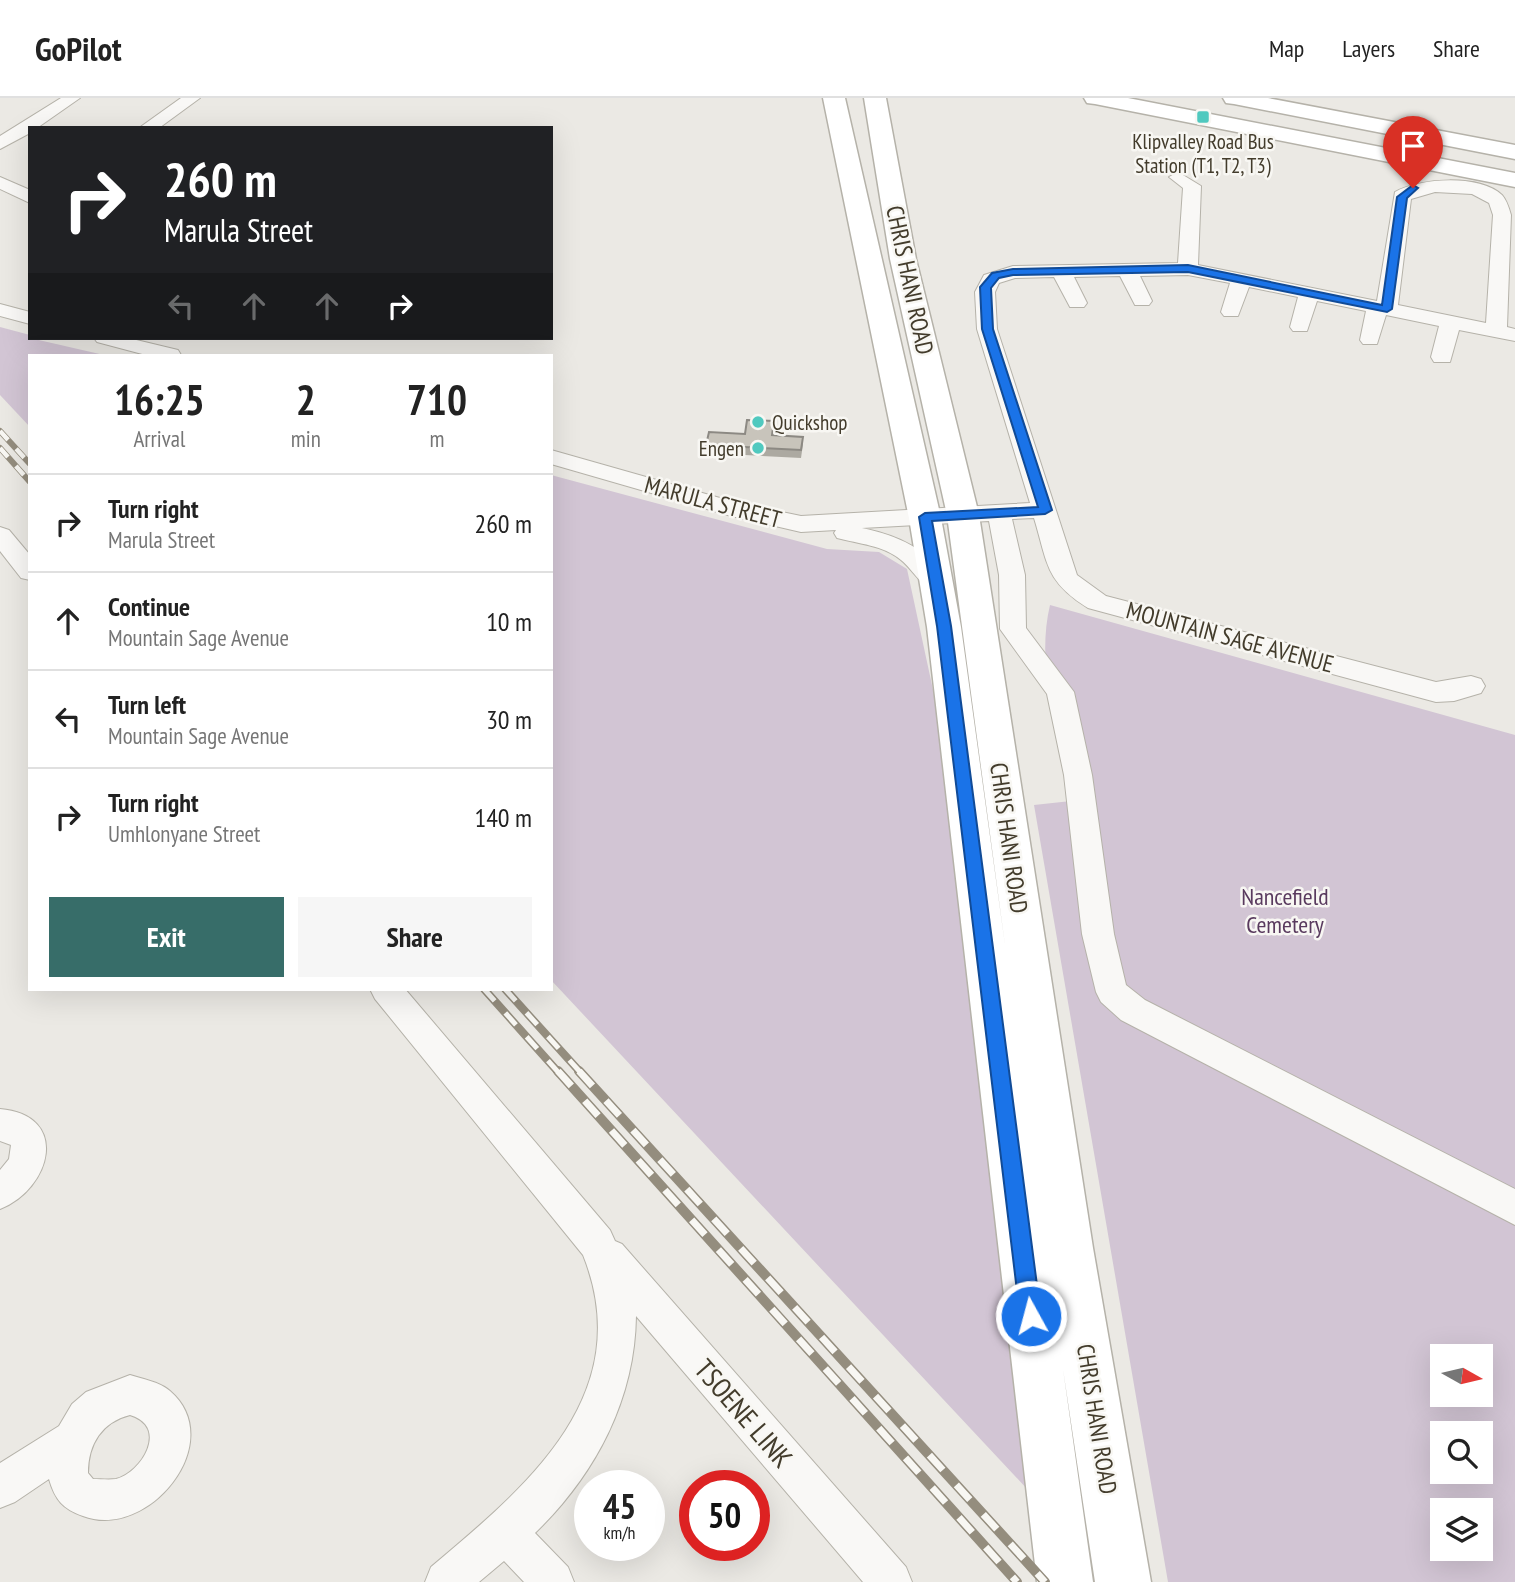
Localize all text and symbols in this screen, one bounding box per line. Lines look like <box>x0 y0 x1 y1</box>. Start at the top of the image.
text: GoPilot <box>35 27 122 70</box>
text: Map <box>1269 33 1304 64</box>
text: Layers <box>1342 33 1395 64</box>
text: Share <box>1433 33 1480 64</box>
marker: Klipvalley Road Bus Station (T1, T2, T3) <box>1195 109 1211 125</box>
pin <box>1383 116 1443 188</box>
icon: arrive <box>1394 127 1432 165</box>
place label: Klipvalley Road Bus Station (T1, T2, T3) <box>1132 128 1274 179</box>
text: 260 m <box>164 147 277 211</box>
icon: right <box>49 154 140 245</box>
street label: CHRIS HANI ROAD <box>879 203 941 357</box>
text: Marula Street <box>164 209 313 251</box>
icon: left <box>162 287 200 325</box>
icon: ahead <box>235 287 273 325</box>
icon: ahead <box>308 287 346 325</box>
icon: right <box>381 287 419 325</box>
text: 16:25 <box>114 372 205 427</box>
text: 2 <box>296 372 316 427</box>
text: 710 <box>407 372 467 427</box>
place label: Quickshop <box>772 409 847 436</box>
marker: Quickshop <box>750 414 766 430</box>
text: Arrival <box>133 424 185 453</box>
text: min <box>291 424 321 453</box>
text: m <box>429 424 444 453</box>
place label: Engen <box>699 435 744 462</box>
marker: Engen <box>750 440 766 456</box>
street label: MARULA STREET <box>641 469 785 535</box>
text: Turn right <box>108 492 199 525</box>
icon: right <box>49 504 87 542</box>
text: 260 m <box>474 507 532 540</box>
text: Marula Street <box>108 525 215 554</box>
text: Continue <box>108 590 190 623</box>
street label: MOUNTAIN SAGE AVENUE <box>1123 594 1337 680</box>
icon: ahead <box>49 602 87 640</box>
text: 10 m <box>486 605 532 638</box>
text: Mountain Sage Avenue <box>108 623 289 652</box>
text: Turn left <box>108 688 186 721</box>
icon: left <box>49 700 87 738</box>
text: 30 m <box>486 703 532 736</box>
text: Mountain Sage Avenue <box>108 721 289 750</box>
street label: CHRIS HANI ROAD <box>983 761 1035 915</box>
text: Turn right <box>108 786 199 819</box>
icon: right <box>49 798 87 836</box>
text: 140 m <box>474 801 532 834</box>
text: Umhlonyane Street <box>108 819 260 848</box>
park label: Nancefield Cemetery <box>1241 881 1329 940</box>
button: Exit <box>49 897 284 977</box>
button: Share <box>298 897 532 977</box>
position arrow <box>994 1279 1068 1353</box>
street label: CHRIS HANI ROAD <box>1070 1342 1124 1496</box>
north arrow <box>1430 1344 1493 1407</box>
map controls <box>1430 1344 1493 1561</box>
street label: TSOENE LINK <box>687 1351 801 1475</box>
button: search <box>1430 1421 1493 1484</box>
speed limit sign: 50 <box>679 1470 770 1561</box>
text: 45 <box>603 1483 636 1529</box>
button: layers <box>1430 1498 1493 1561</box>
text: km/h <box>604 1521 635 1544</box>

